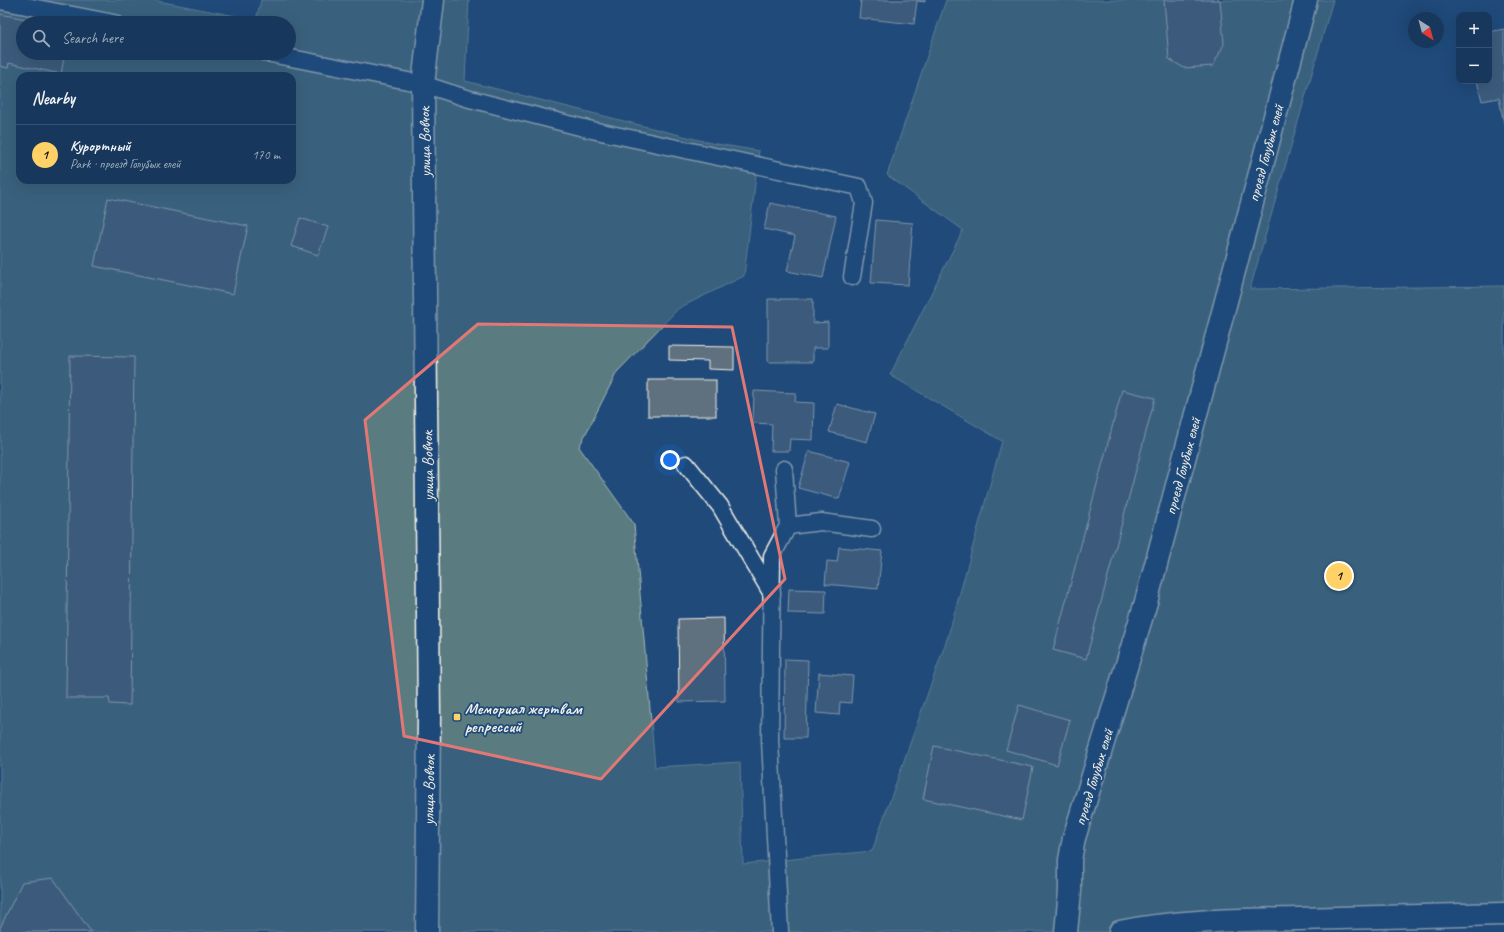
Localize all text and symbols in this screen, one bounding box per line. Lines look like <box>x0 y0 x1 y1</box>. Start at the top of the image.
north arrow <box>1408 12 1444 48</box>
map controls <box>1456 12 1492 84</box>
button: + <box>1456 12 1492 48</box>
search box <box>16 16 296 60</box>
icon: search <box>30 27 52 49</box>
text: Search here <box>62 29 123 48</box>
button: − <box>1456 48 1492 84</box>
text: Nearby <box>32 88 75 109</box>
street label: проезд Голубых елей <box>1243 101 1289 204</box>
street label: улица Вовчок <box>414 105 436 178</box>
text: Курортный <box>70 137 131 156</box>
text: 1 <box>42 147 48 163</box>
text: 170 m <box>252 147 280 163</box>
text: Park · проезд Голубых елей <box>70 156 181 172</box>
street label: проезд Голубых елей <box>1160 414 1206 517</box>
street label: улица Вовчок <box>417 429 439 502</box>
your location <box>660 450 680 470</box>
pin: 1 <box>1326 561 1352 591</box>
place label: Мемориал жертвам репрессий <box>465 699 583 737</box>
marker: Мемориал жертвам репрессий <box>452 712 462 722</box>
street label: проезд Голубых елей <box>1070 725 1119 828</box>
street label: улица Вовчок <box>418 753 440 826</box>

